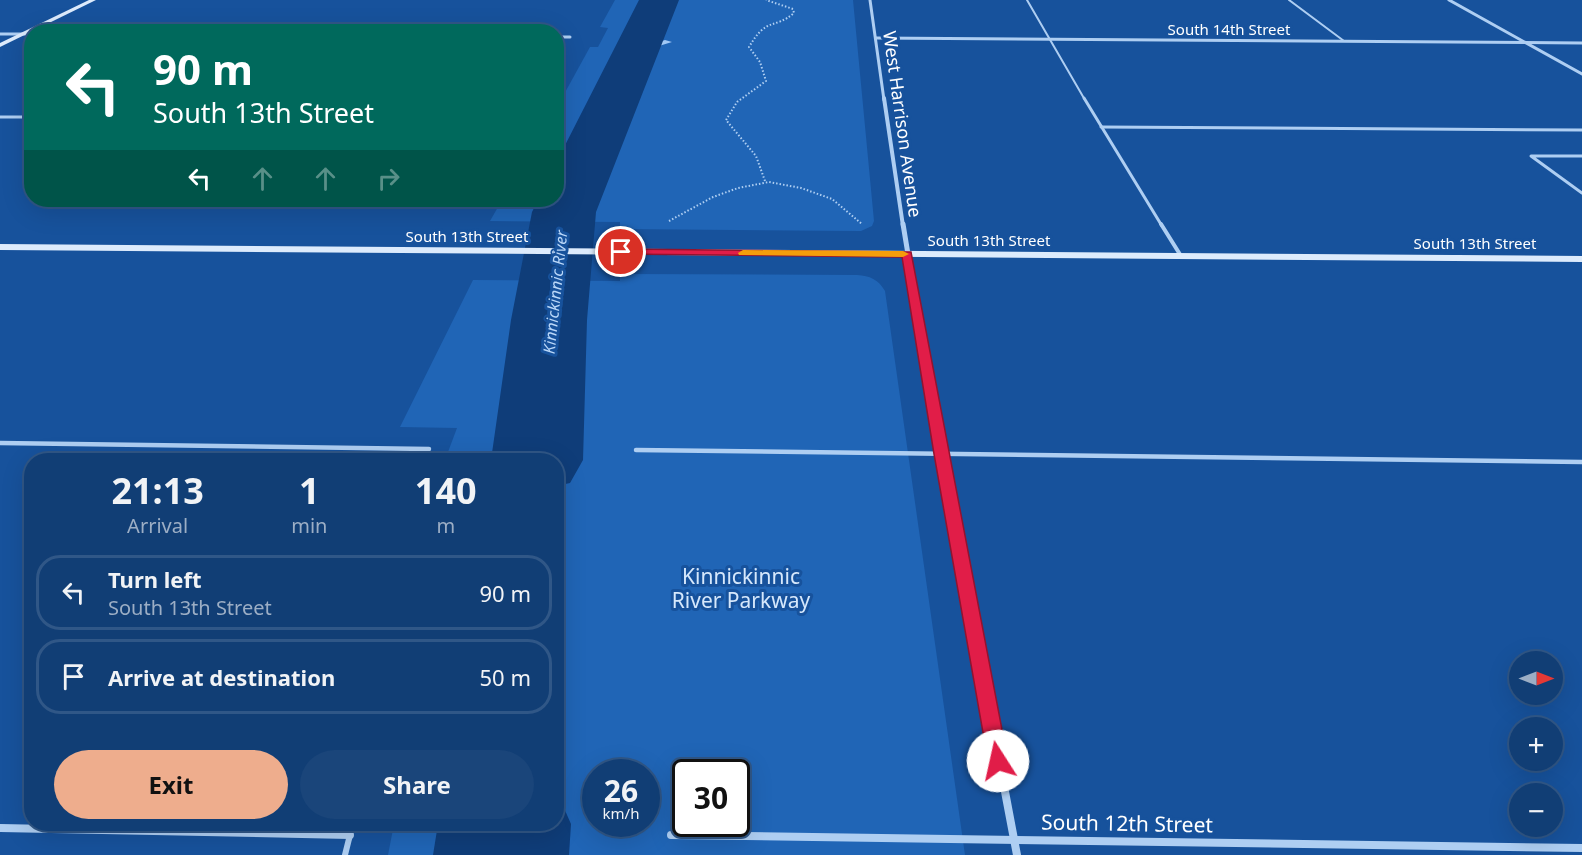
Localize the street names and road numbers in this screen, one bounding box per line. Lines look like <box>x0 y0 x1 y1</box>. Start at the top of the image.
street label: South 14th Street <box>1168 19 1291 39</box>
street label: West Harrison Avenue <box>878 29 928 219</box>
street label: South 13th Street <box>406 226 529 246</box>
street label: South 13th Street <box>928 230 1051 250</box>
street label: South 13th Street <box>1414 233 1537 253</box>
street label: South 12th Street <box>1041 808 1214 839</box>

